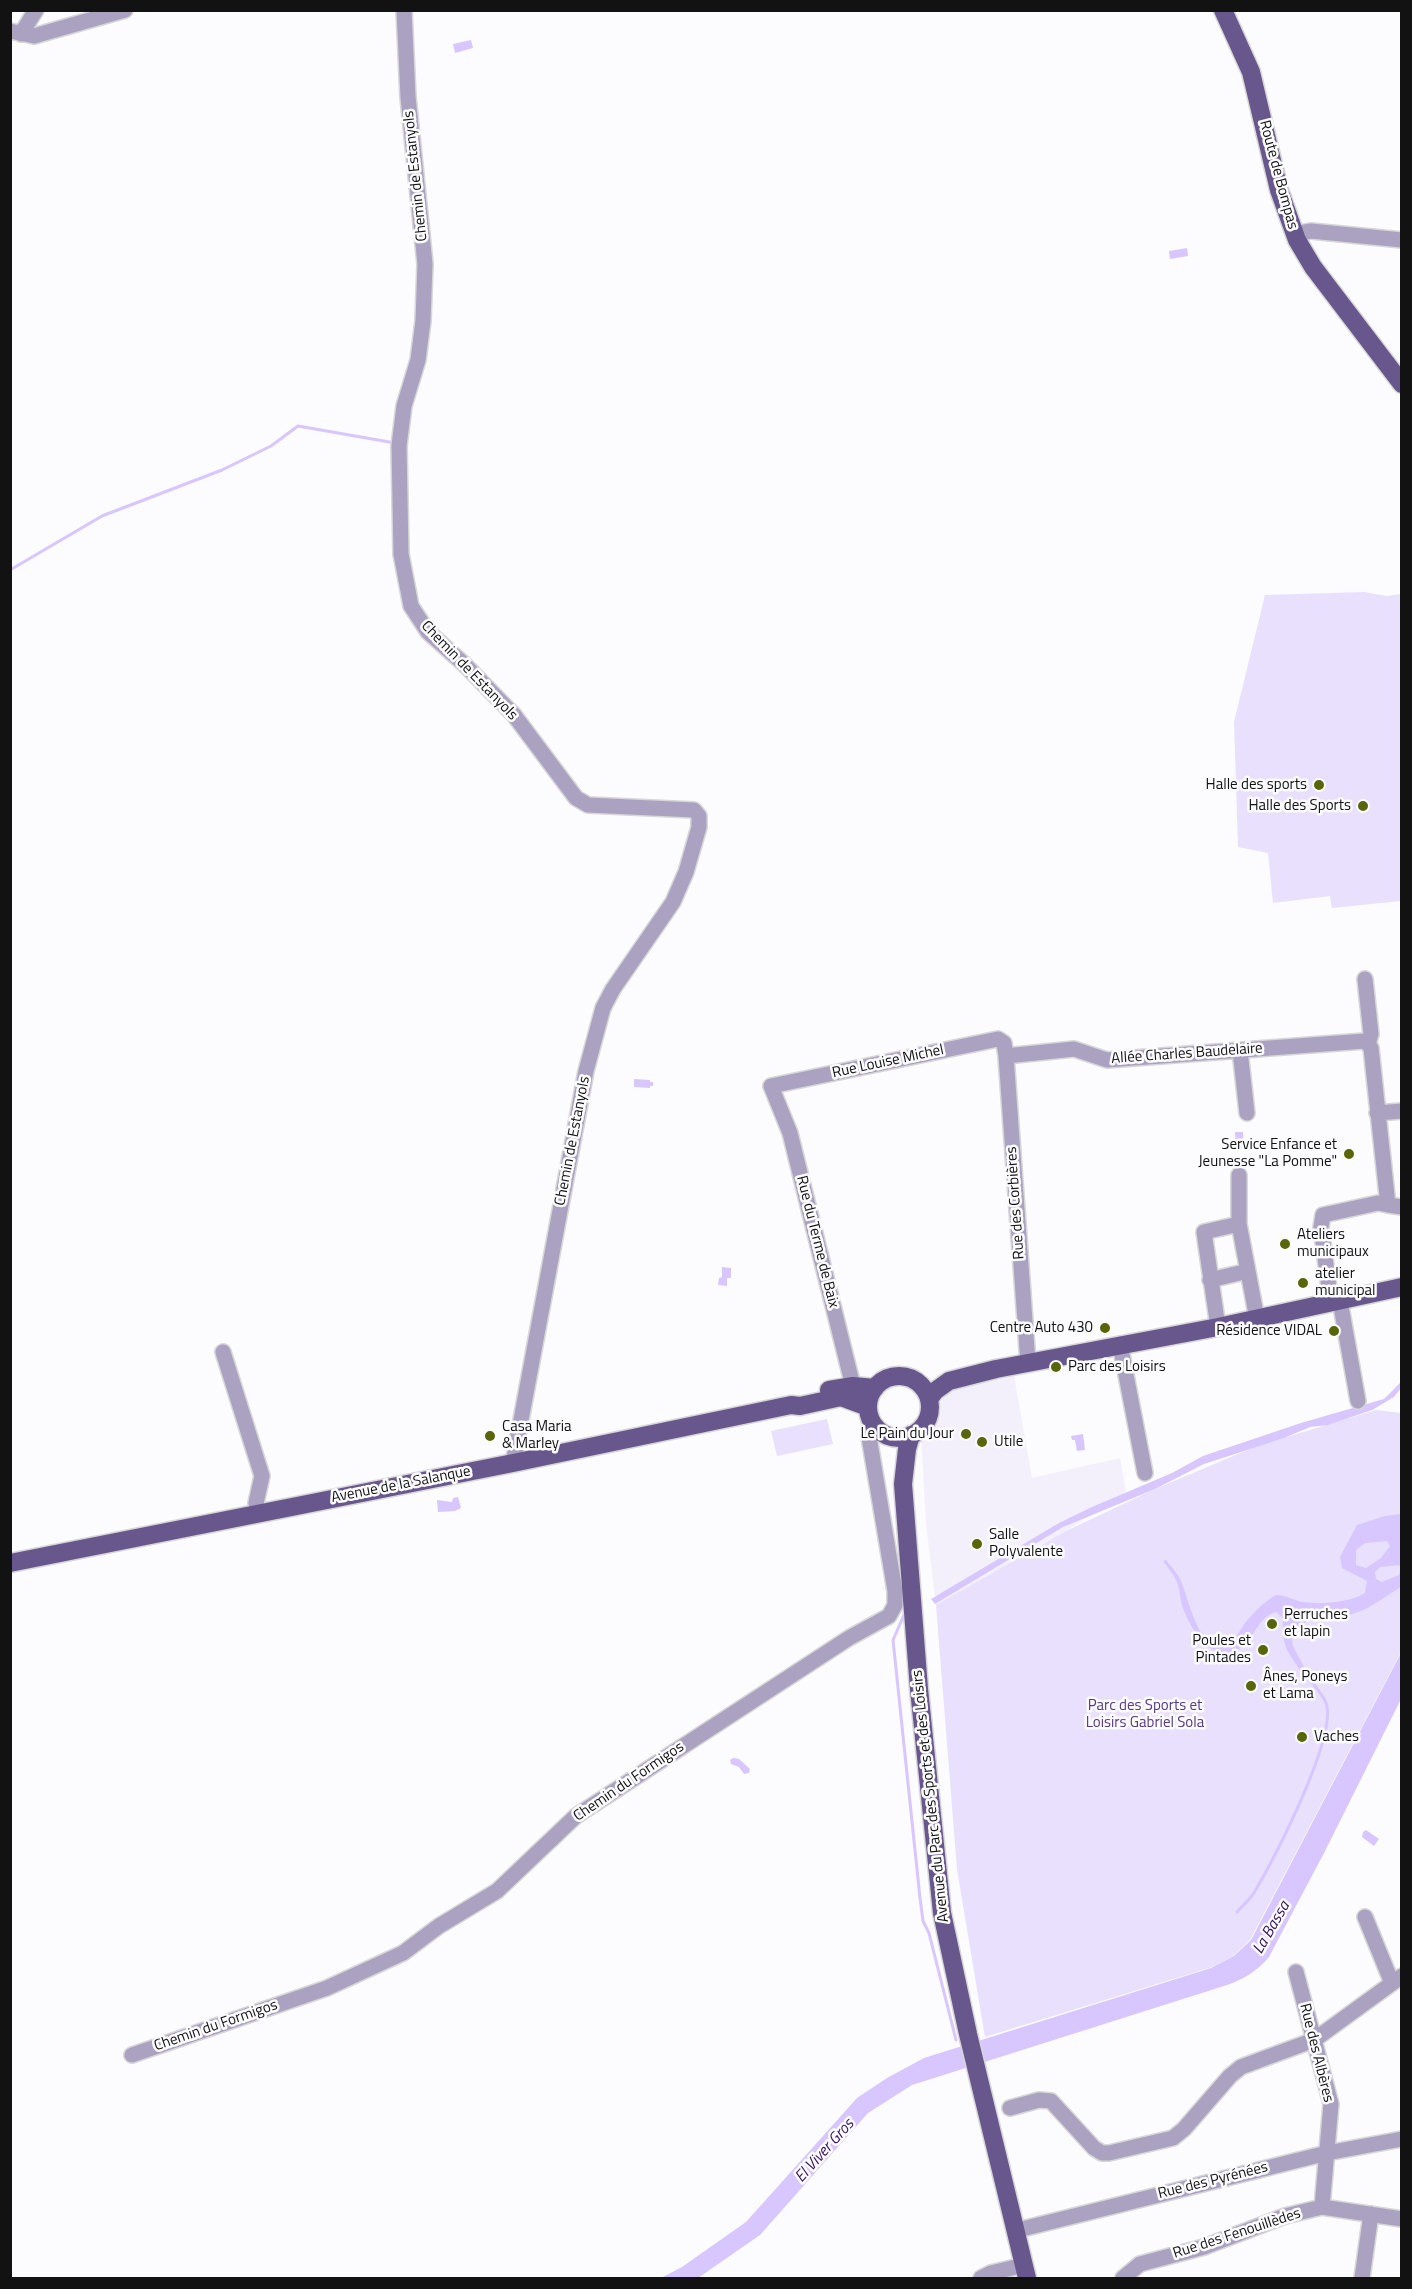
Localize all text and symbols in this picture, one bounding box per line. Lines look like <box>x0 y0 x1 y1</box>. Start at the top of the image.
street label: Chemin de Estanyols <box>400 110 432 242</box>
street label: Route de Bompas <box>1255 119 1301 231</box>
street label: Chemin de Estanyols <box>417 618 521 724</box>
place label: Halle des sports <box>1206 776 1307 794</box>
marker: Halle des sports <box>1312 778 1326 792</box>
place label: Halle des Sports <box>1248 797 1351 815</box>
marker: Halle des Sports <box>1356 799 1370 813</box>
street label: Allée Charles Baudelaire <box>1111 1040 1263 1068</box>
street label: Rue Louise Michel <box>831 1041 945 1083</box>
street label: Chemin de Estanyols <box>552 1075 594 1207</box>
place label: Service Enfance et Jeunesse "La Pomme" <box>1198 1136 1337 1171</box>
street label: Rue des Corbières <box>1003 1146 1029 1260</box>
marker: Service Enfance et Jeunesse "La Pomme" <box>1342 1147 1356 1161</box>
street label: Rue du Terme de Baix <box>792 1174 842 1310</box>
place label: Ateliers municipaux <box>1297 1226 1369 1261</box>
marker: Ateliers municipaux <box>1278 1237 1292 1251</box>
place label: atelier municipal <box>1315 1265 1376 1300</box>
marker: atelier municipal <box>1296 1276 1310 1290</box>
place label: Centre Auto 430 <box>990 1319 1093 1337</box>
marker: Centre Auto 430 <box>1098 1321 1112 1335</box>
place label: Résidence VIDAL <box>1216 1322 1322 1340</box>
marker: Résidence VIDAL <box>1327 1324 1341 1338</box>
place label: Parc des Loisirs <box>1068 1358 1166 1376</box>
marker: Parc des Loisirs <box>1049 1360 1063 1374</box>
place label: Casa Maria & Marley <box>502 1418 572 1453</box>
place label: Le Pain du Jour <box>861 1425 954 1443</box>
marker: Le Pain du Jour <box>959 1427 973 1441</box>
marker: Casa Maria & Marley <box>483 1429 497 1443</box>
place label: Utile <box>994 1433 1023 1451</box>
marker: Utile <box>975 1435 989 1449</box>
street label: Avenue de la Salanque <box>330 1463 472 1507</box>
place label: Salle Polyvalente <box>989 1526 1063 1561</box>
marker: Salle Polyvalente <box>970 1537 984 1551</box>
place label: Perruches et lapin <box>1284 1606 1348 1641</box>
marker: Perruches et lapin <box>1265 1617 1279 1631</box>
place label: Poules et Pintades <box>1192 1632 1251 1667</box>
marker: Poules et Pintades <box>1256 1643 1270 1657</box>
place label: Ânes, Poneys et Lama <box>1263 1668 1348 1703</box>
street label: Avenue du Parc des Sports et des Loisirs <box>909 1669 953 1923</box>
marker: Ânes, Poneys et Lama <box>1244 1679 1258 1693</box>
park label: Parc des Sports et Loisirs Gabriel Sola <box>1086 1697 1204 1732</box>
place label: Vaches <box>1314 1728 1359 1746</box>
marker: Vaches <box>1295 1730 1309 1744</box>
street label: Chemin du Formigos <box>570 1738 688 1826</box>
water label: La Bassa <box>1249 1898 1295 1958</box>
street label: Chemin du Formigos <box>152 1996 280 2056</box>
street label: Rue des Albères <box>1295 2002 1337 2104</box>
water label: El Viver Gros <box>791 2115 859 2187</box>
street label: Rue des Pyrénées <box>1156 2159 1270 2203</box>
street label: Rue des Fenouillèdes <box>1171 2205 1303 2263</box>

